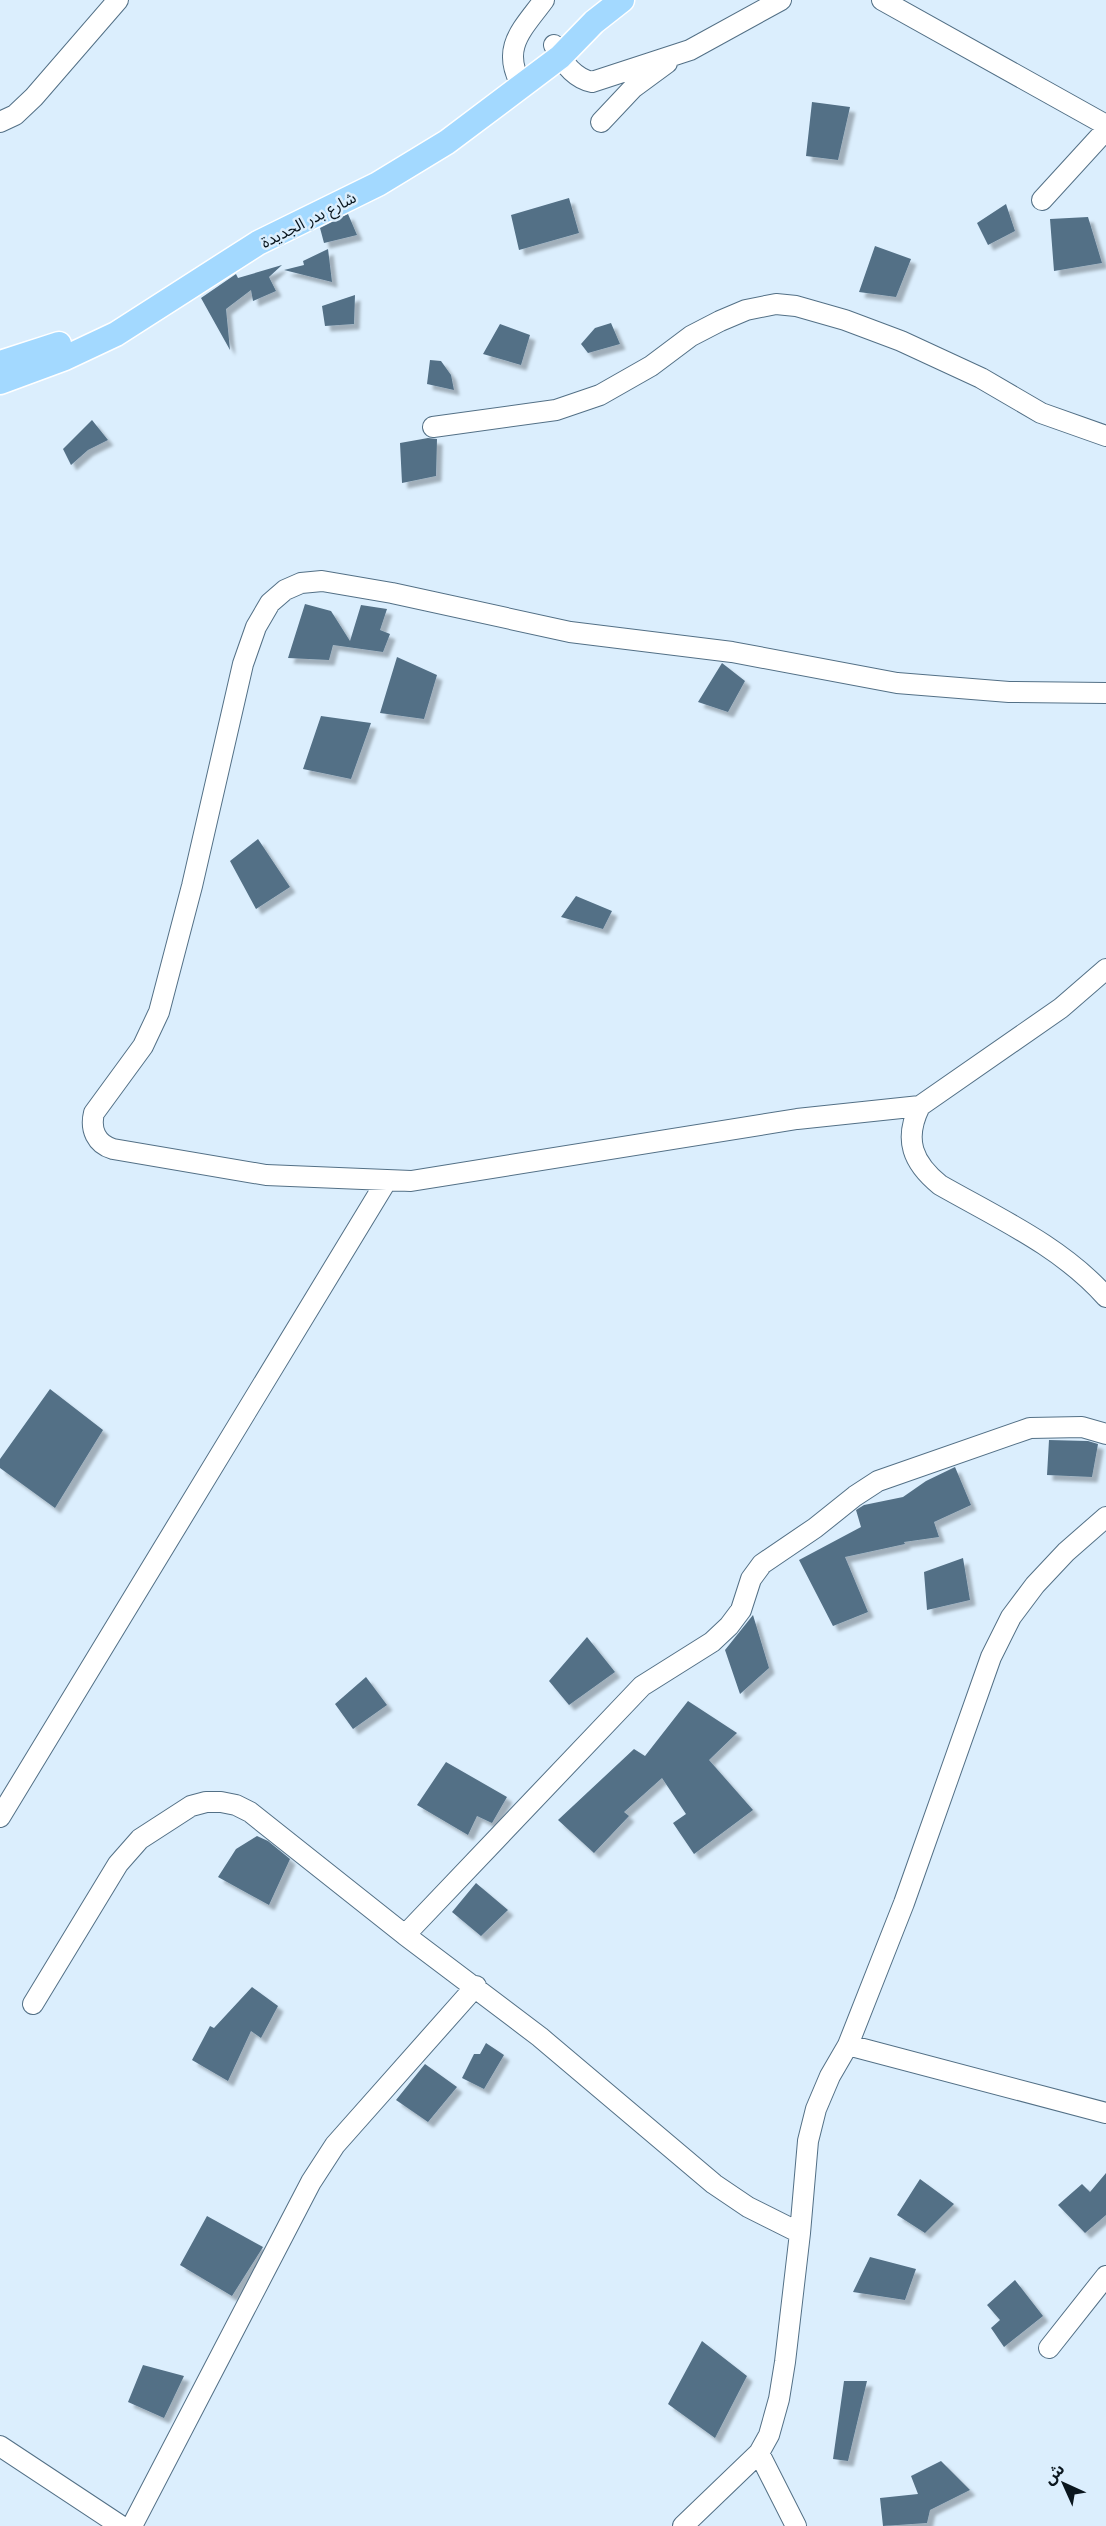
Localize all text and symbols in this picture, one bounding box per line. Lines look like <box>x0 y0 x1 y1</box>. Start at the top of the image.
street label: شارع بدر الجديدة <box>257 186 361 255</box>
north arrow <box>1034 2454 1094 2514</box>
text: ش <box>1038 2458 1068 2488</box>

